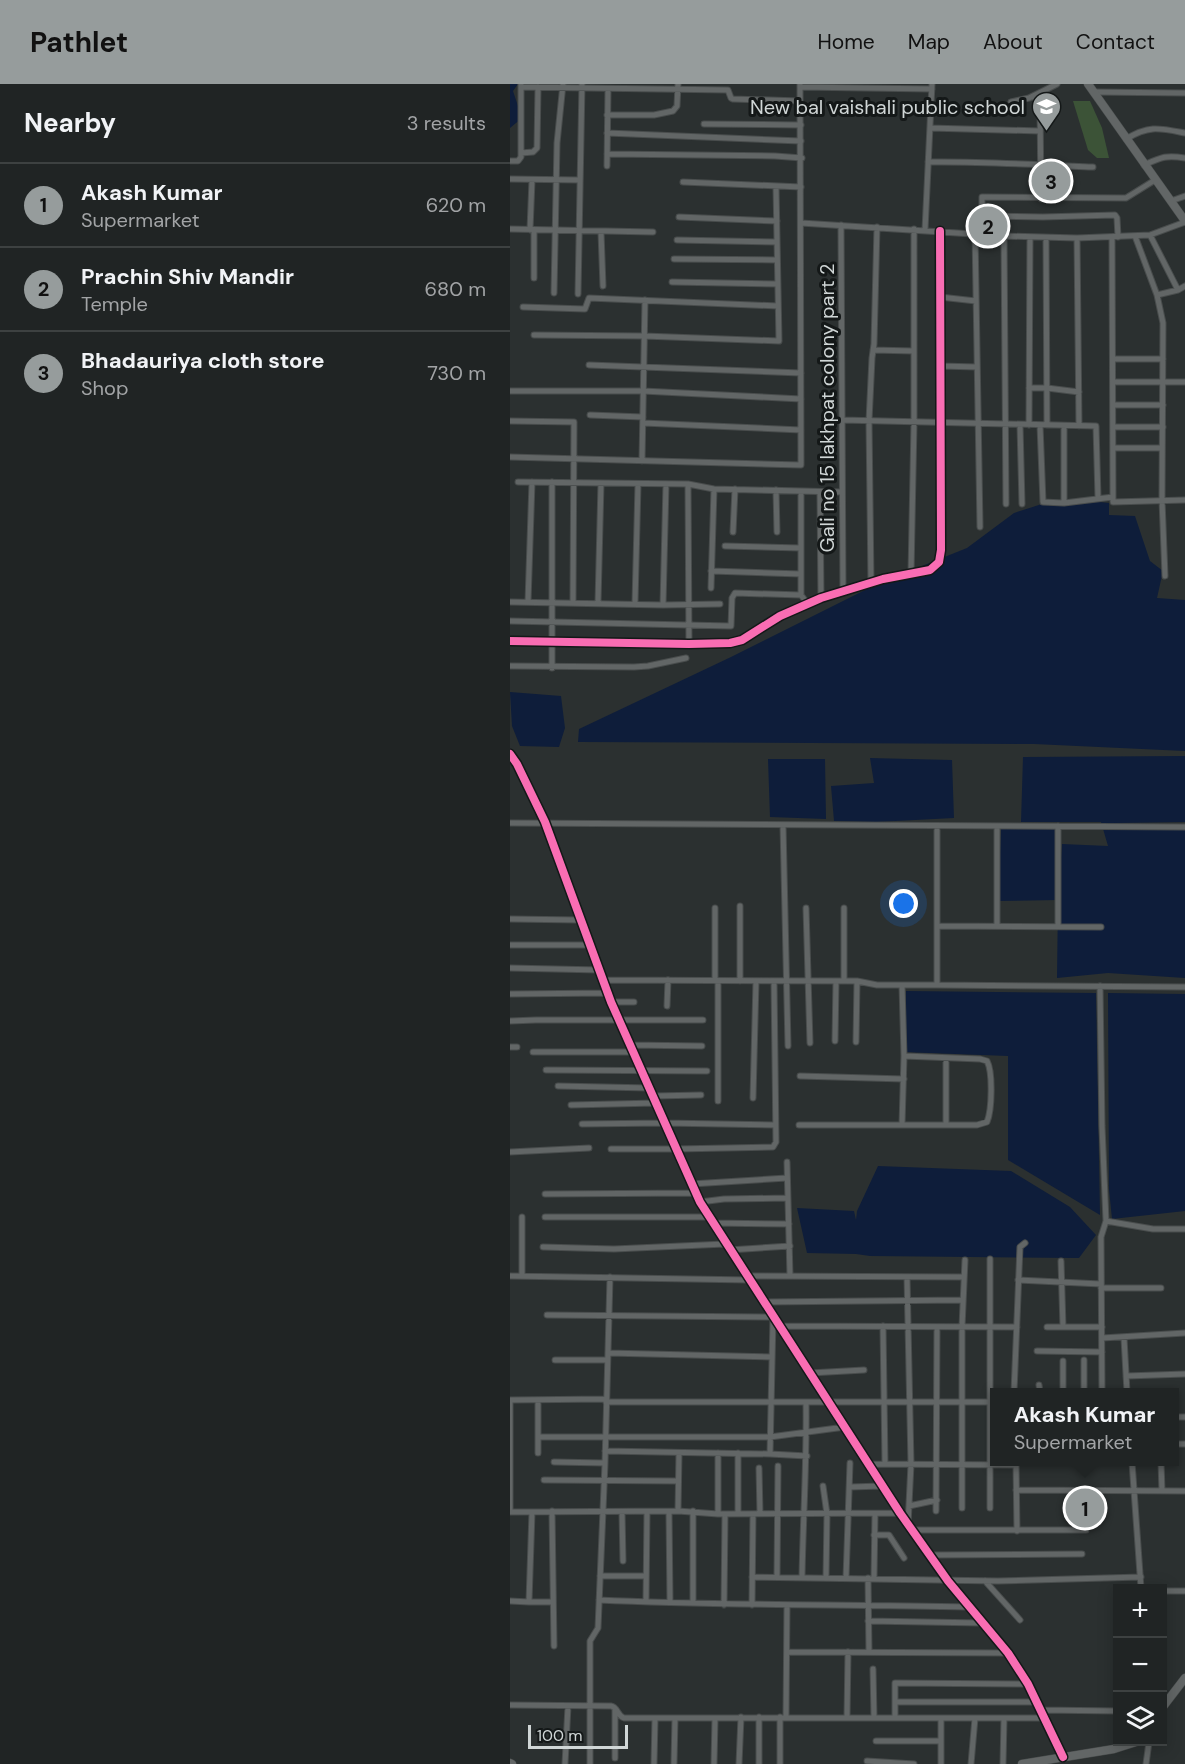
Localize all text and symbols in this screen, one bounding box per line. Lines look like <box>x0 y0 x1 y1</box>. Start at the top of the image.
text: Pathlet <box>30 24 128 61</box>
text: Home <box>817 28 875 56</box>
text: Map <box>908 28 950 56</box>
text: About <box>983 28 1043 56</box>
text: Contact <box>1076 28 1155 56</box>
school or university icon: New bal vaishali public school <box>1030 91 1062 133</box>
place label: New bal vaishali public school <box>750 94 1025 120</box>
text: Nearby <box>24 106 116 140</box>
text: 3 results <box>407 110 486 136</box>
pin: 3 <box>1032 158 1070 204</box>
text: Akash Kumar <box>81 178 223 207</box>
text: 1 <box>40 192 47 218</box>
text: 620 m <box>426 192 486 218</box>
pin: 2 <box>968 204 1008 248</box>
text: Supermarket <box>81 207 200 233</box>
text: Prachin Shiv Mandir <box>81 262 294 291</box>
street label: Gali no 15 lakhpat colony part 2 <box>814 264 840 552</box>
text: 2 <box>38 276 49 302</box>
text: 680 m <box>424 276 486 302</box>
text: Temple <box>81 291 148 317</box>
text: Bhadauriya cloth store <box>81 346 324 375</box>
text: 3 <box>37 360 50 386</box>
text: 730 m <box>427 360 486 386</box>
text: Shop <box>81 375 128 401</box>
your location <box>889 889 918 918</box>
popup <box>990 1388 1179 1466</box>
text: Akash Kumar <box>1014 1400 1155 1429</box>
text: Supermarket <box>1014 1429 1132 1455</box>
pin: 1 <box>1066 1486 1104 1530</box>
map controls <box>1113 1584 1167 1746</box>
button: + <box>1113 1584 1167 1638</box>
button: − <box>1113 1638 1167 1692</box>
button: layers <box>1113 1692 1167 1746</box>
scale bar <box>528 1722 628 1750</box>
text: 100 m <box>537 1725 582 1746</box>

